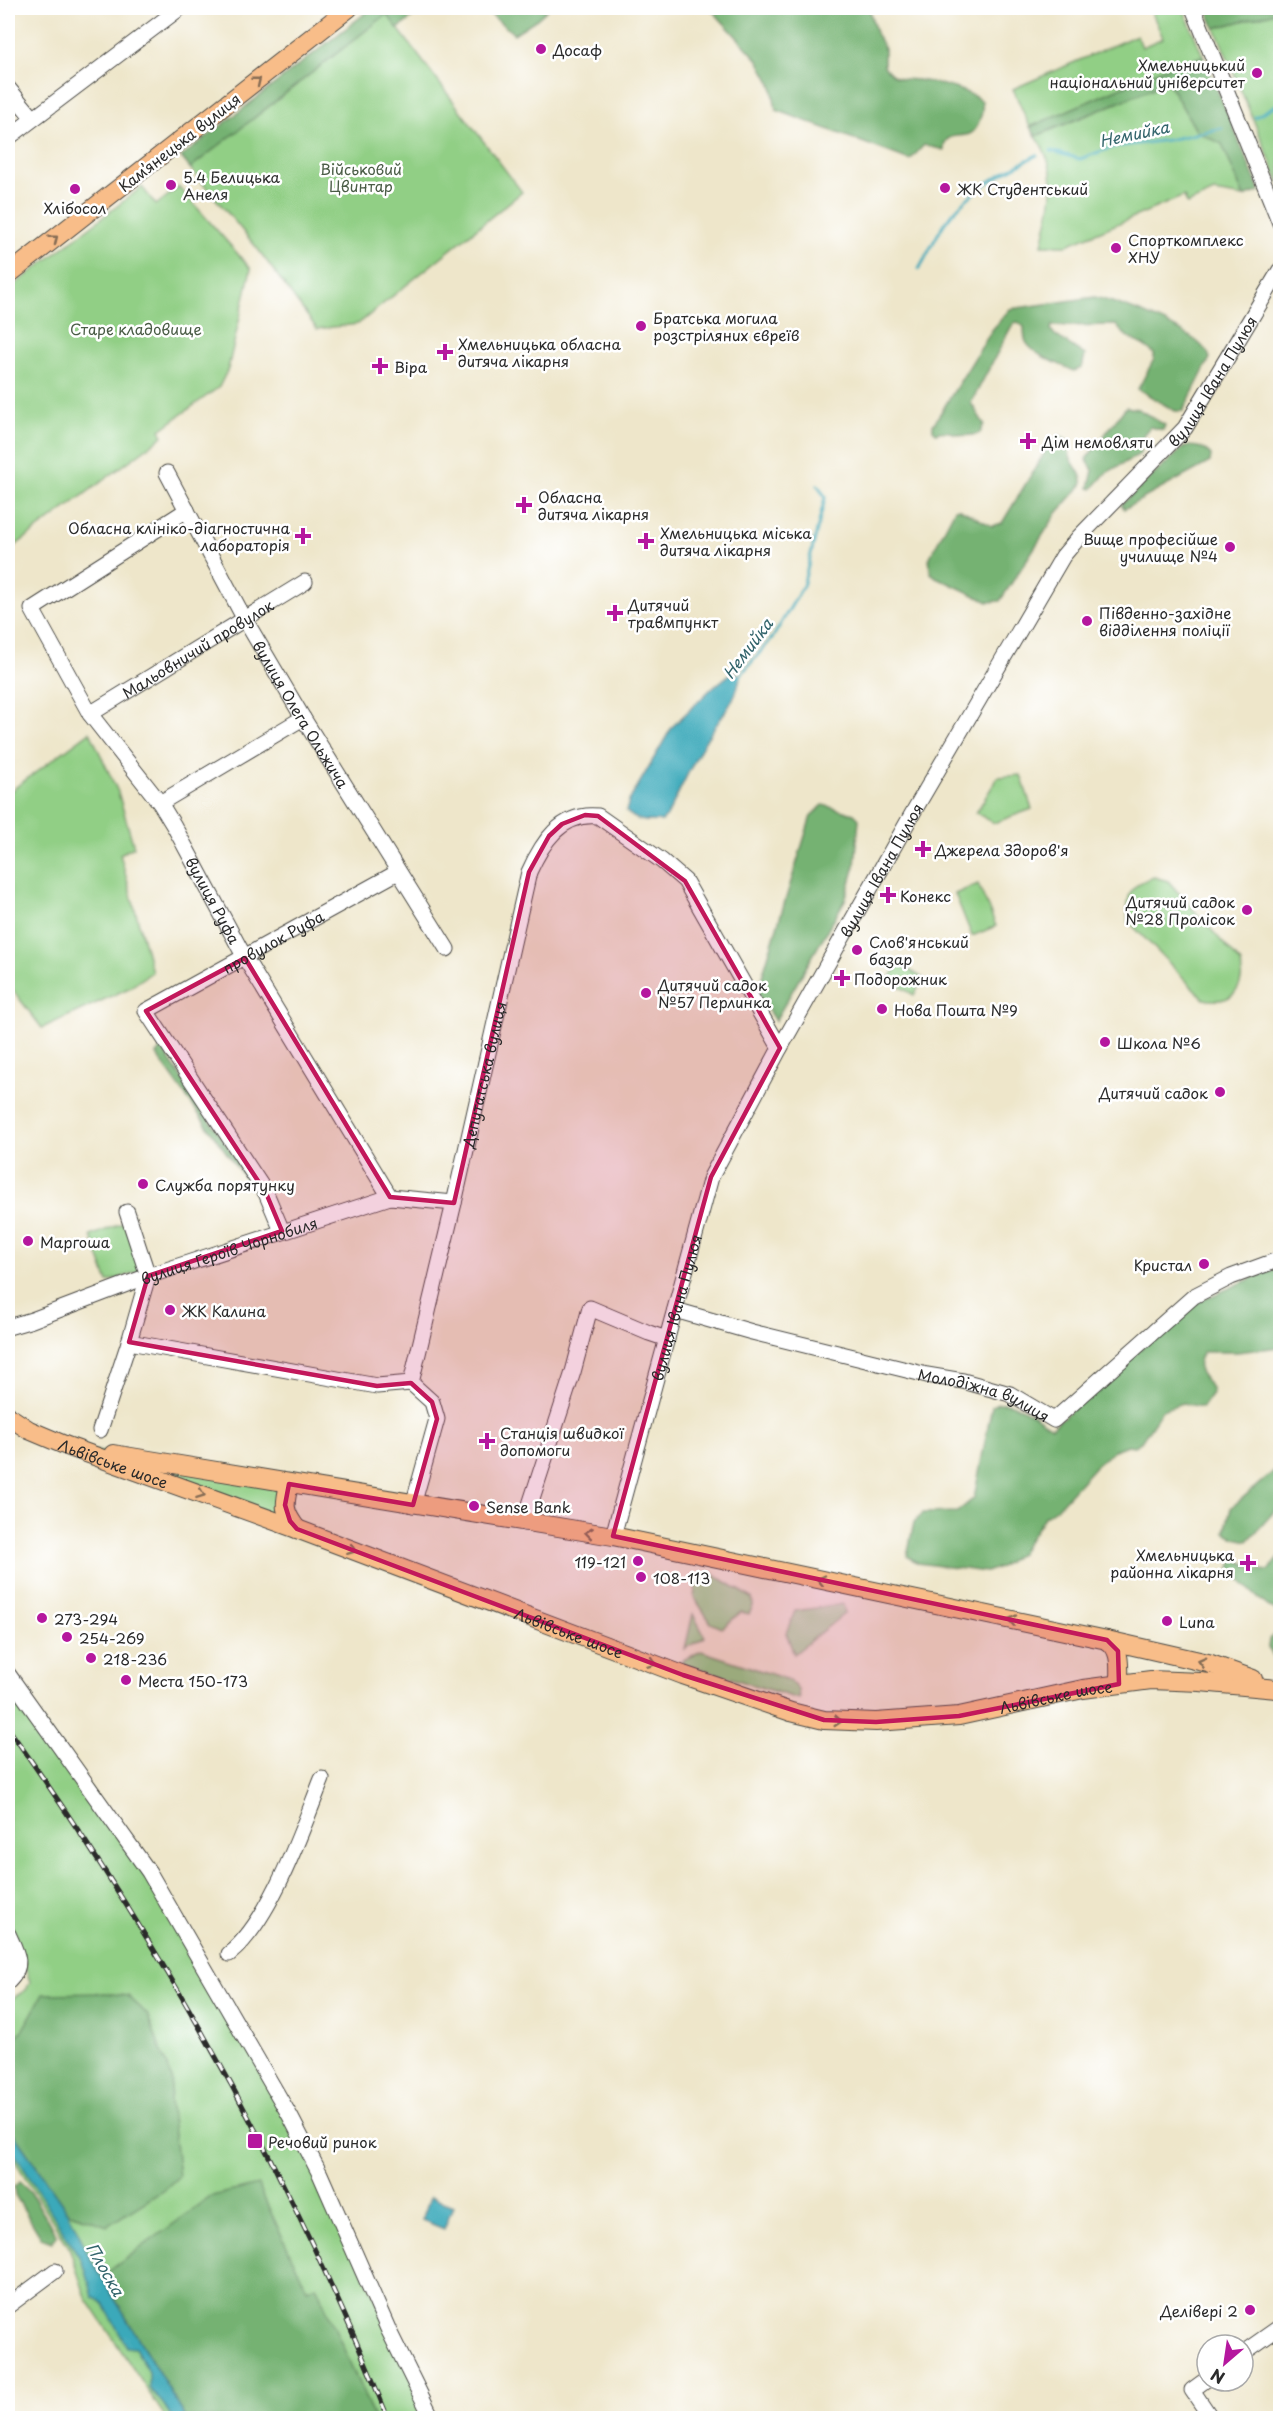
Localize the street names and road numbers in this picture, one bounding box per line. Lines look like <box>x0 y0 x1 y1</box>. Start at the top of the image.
street label: Камʼянецька вулиця <box>113 87 245 197</box>
street label: вулиця Івана Пулюя <box>1162 311 1262 451</box>
street label: Мальовничий провулок <box>117 593 278 703</box>
street label: вулиця Олега Ольжича <box>248 636 356 793</box>
street label: вулиця Івана Пулюя <box>833 798 928 941</box>
street label: вулиця Руфа <box>181 852 247 948</box>
street label: провулок Руфа <box>218 903 328 978</box>
street label: Депутатська вулиця <box>455 999 511 1151</box>
street label: вулиця Героїв Чорнобиля <box>137 1210 320 1289</box>
street label: вулиця Івана Пулюя <box>644 1231 706 1383</box>
street label: Молодіжна вулиця <box>916 1362 1055 1427</box>
street label: Львівське шосе <box>55 1432 172 1493</box>
street label: Львівське шосе <box>511 1601 627 1663</box>
street label: Львівське шосе <box>997 1674 1114 1718</box>

